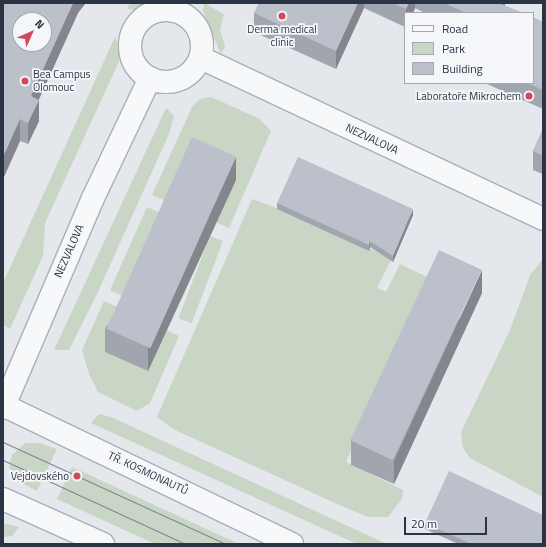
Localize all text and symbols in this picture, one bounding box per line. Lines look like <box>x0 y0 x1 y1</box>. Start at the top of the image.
marker: Derma medical clinic <box>276 10 288 22</box>
north arrow <box>12 12 52 52</box>
legend <box>404 12 534 84</box>
text: N <box>31 16 48 33</box>
text: Road <box>442 19 468 38</box>
place label: Derma medical clinic <box>247 23 317 49</box>
text: Park <box>442 39 465 58</box>
text: Building <box>442 59 483 78</box>
place label: Bea Campus Olomouc <box>33 68 91 94</box>
marker: Bea Campus Olomouc <box>20 76 30 86</box>
place label: Laboratoře Mikrochem <box>416 89 521 103</box>
marker: Laboratoře Mikrochem <box>524 91 534 101</box>
street label: NEZVALOVA <box>343 121 401 157</box>
street label: NEZVALOVA <box>51 222 87 280</box>
street label: TŘ. KOSMONAUTŮ <box>106 449 190 497</box>
place label: Vejdovského <box>11 469 69 483</box>
marker: Vejdovského <box>72 471 82 481</box>
scale bar <box>406 509 489 535</box>
text: 20 m <box>411 514 437 533</box>

